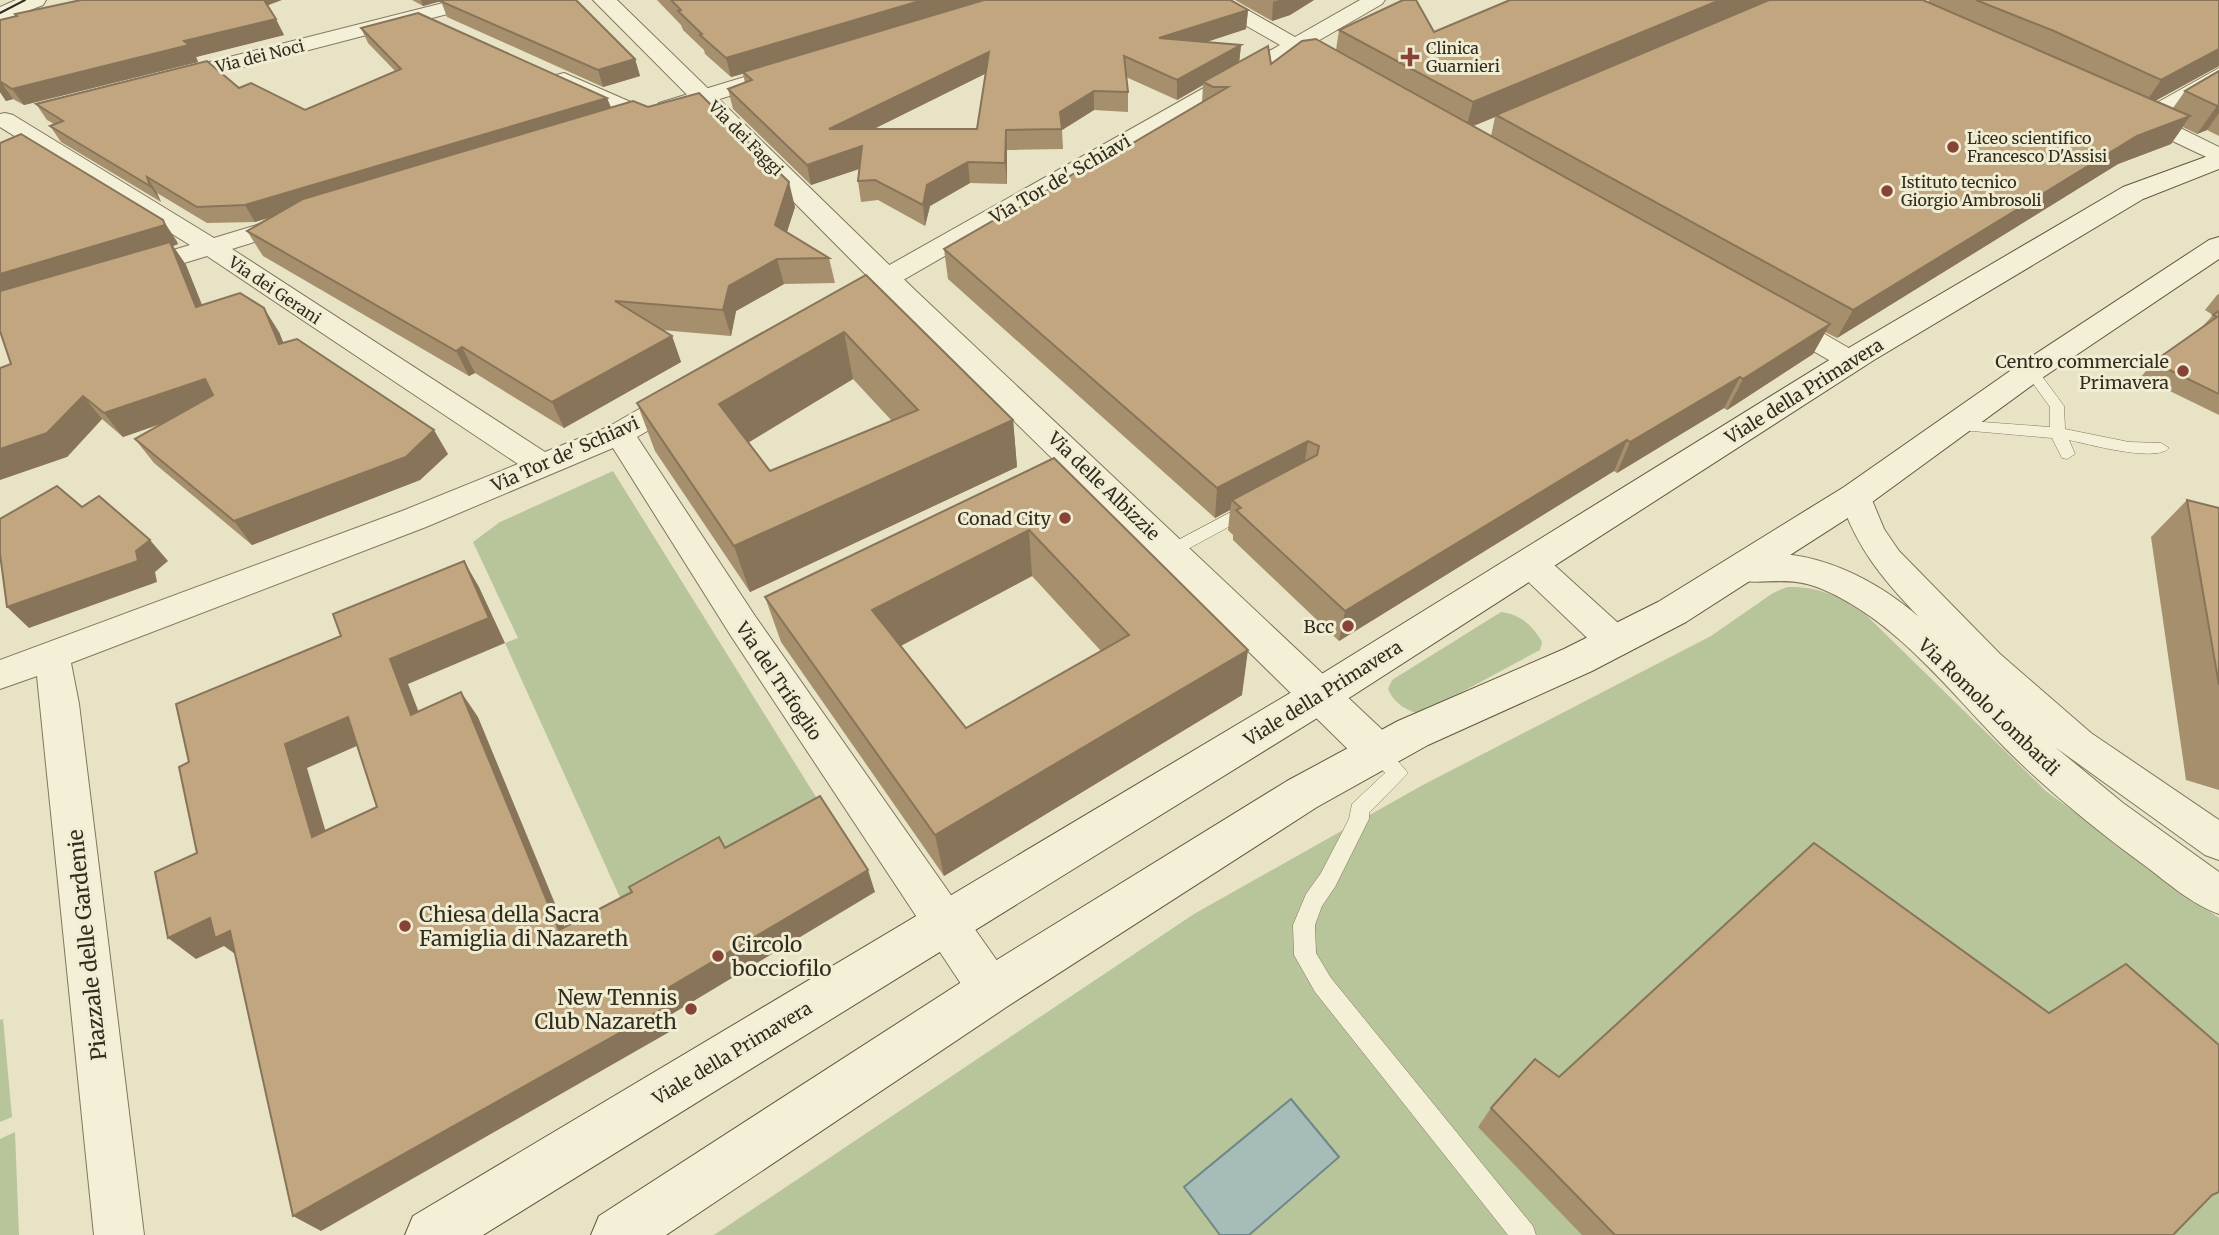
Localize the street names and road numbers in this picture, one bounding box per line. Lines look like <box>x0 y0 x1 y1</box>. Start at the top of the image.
street label: Via dei Noci <box>213 35 306 77</box>
street label: Via dei Faggi <box>704 96 788 180</box>
street label: Via Tor de' Schiavi <box>985 129 1135 229</box>
street label: Via dei Gerani <box>224 251 325 328</box>
street label: Viale della Primavera <box>1720 333 1888 449</box>
street label: Via Tor de' Schiavi <box>487 411 642 497</box>
street label: Via delle Albizzie <box>1043 426 1165 545</box>
street label: Via del Trifoglio <box>730 617 827 745</box>
street label: Via Romolo Lombardi <box>1913 633 2064 780</box>
street label: Viale della Primavera <box>1239 635 1407 751</box>
street label: Piazzale delle Gardenie <box>61 828 113 1062</box>
street label: Viale della Primavera <box>647 996 816 1110</box>

